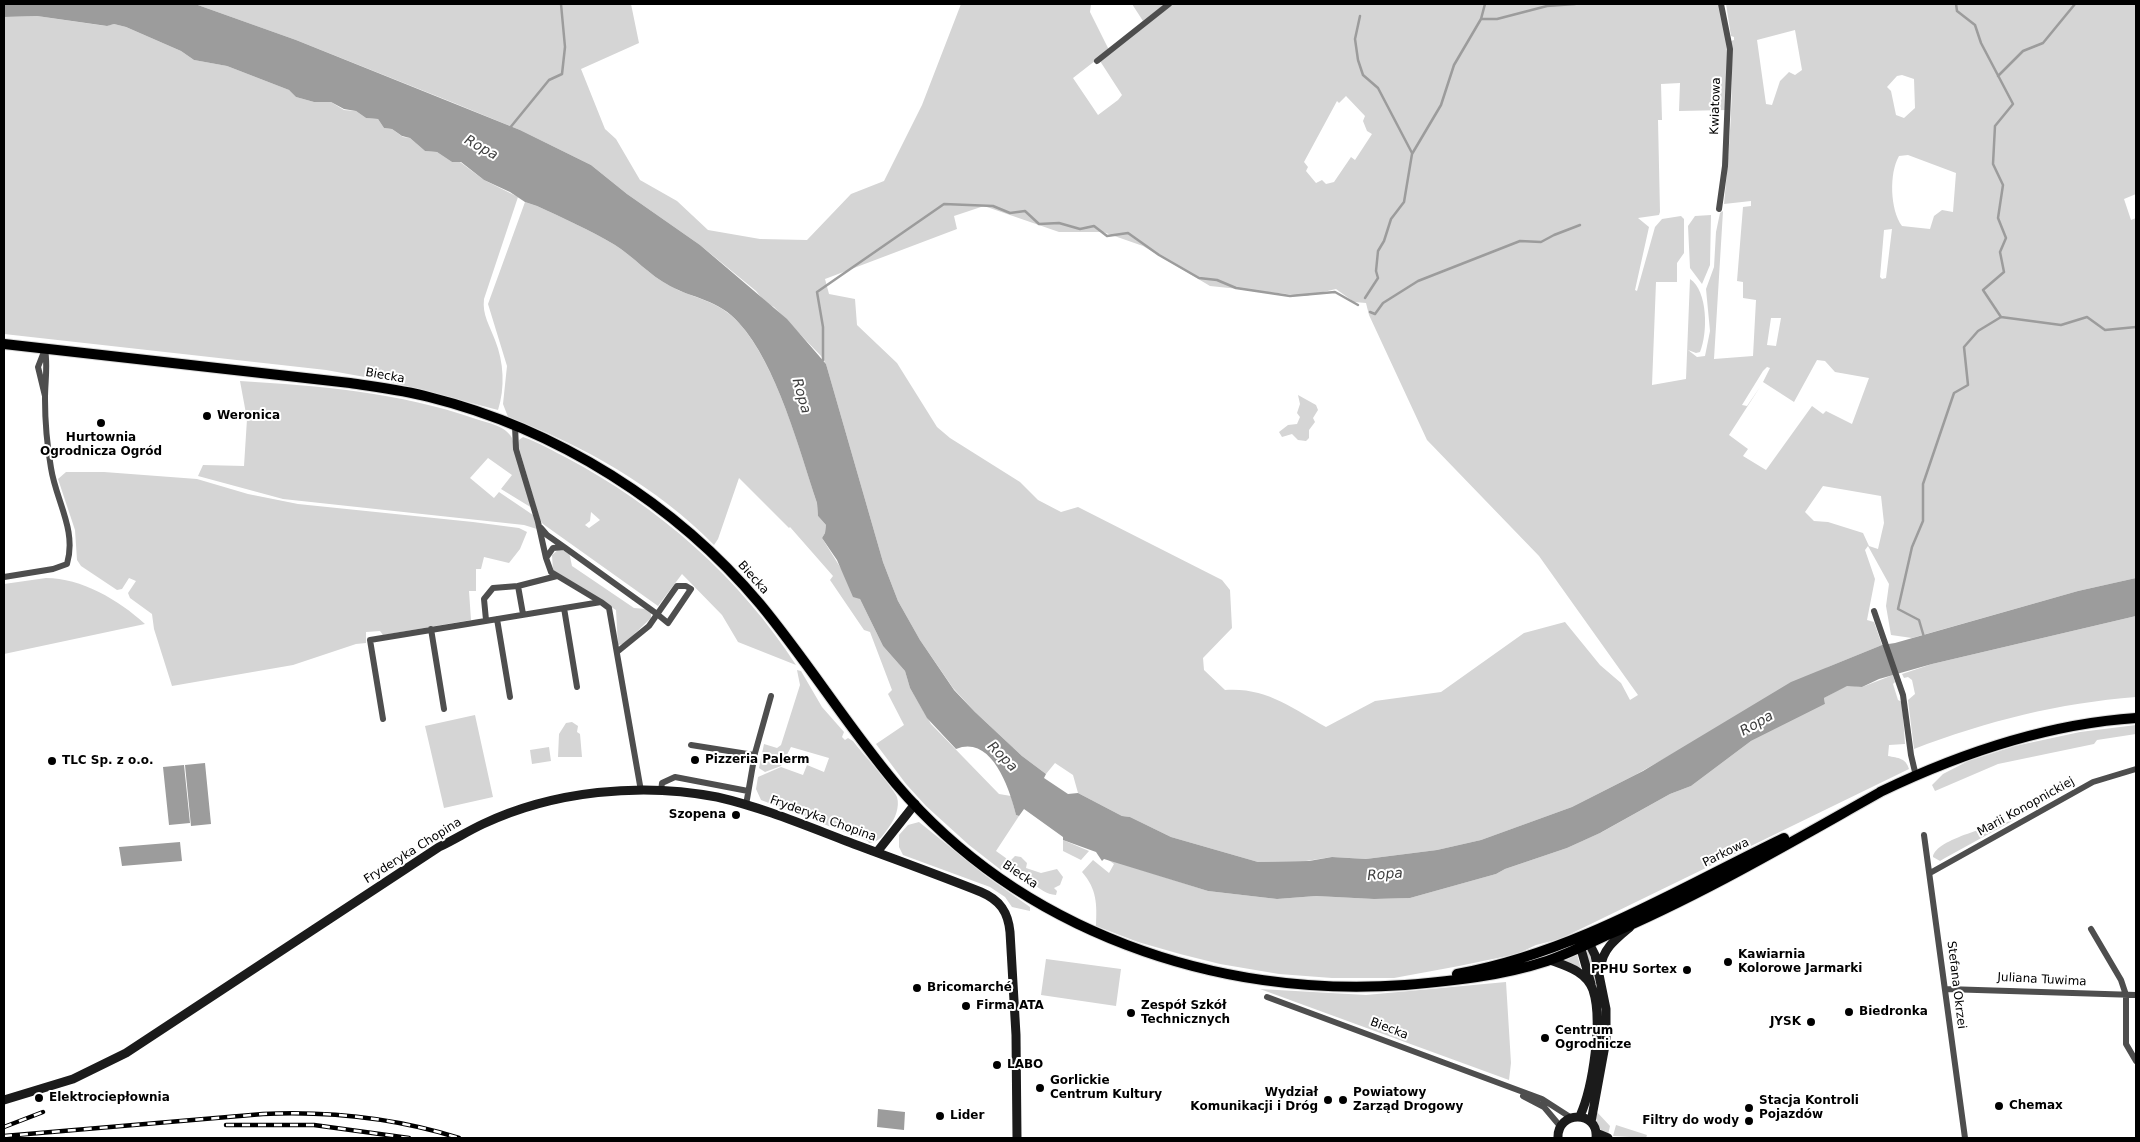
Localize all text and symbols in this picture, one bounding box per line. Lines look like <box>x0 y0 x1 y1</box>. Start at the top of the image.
street label: Kwiatowa <box>1708 77 1724 135</box>
water label: Ropa <box>461 132 501 164</box>
street label: Biecka <box>364 365 406 387</box>
water label: Ropa <box>788 376 814 416</box>
place label: Weronica <box>217 409 280 423</box>
marker: Weronica <box>201 410 213 422</box>
marker: Hurtownia Ogrodnicza Ogród <box>95 417 107 429</box>
place label: Hurtownia Ogrodnicza Ogród <box>40 431 162 459</box>
street label: Biecka <box>734 558 772 598</box>
water label: Ropa <box>1737 708 1777 740</box>
water label: Ropa <box>983 738 1021 776</box>
place label: Pizzeria Palerm <box>705 753 810 767</box>
place label: TLC Sp. z o.o. <box>62 754 154 768</box>
marker: Pizzeria Palerm <box>689 754 701 766</box>
marker: TLC Sp. z o.o. <box>46 755 58 767</box>
street label: Marii Konopnickiej <box>1975 774 2077 840</box>
street label: Fryderyka Chopina <box>768 793 878 845</box>
place label: Szopena <box>669 808 726 822</box>
marker: Szopena <box>730 809 742 821</box>
street label: Fryderyka Chopina <box>362 815 464 887</box>
street label: Parkowa <box>1700 836 1752 870</box>
street label: Biecka <box>1000 858 1040 892</box>
water label: Ropa <box>1367 865 1403 885</box>
street label: Stefana Okrzei <box>1943 940 1969 1030</box>
place label: Kawiarnia Kolorowe Jarmarki <box>1738 948 1862 976</box>
marker: Kawiarnia Kolorowe Jarmarki <box>1722 956 1734 968</box>
place label: PPHU Sortex <box>1591 963 1677 977</box>
marker: PPHU Sortex <box>1681 964 1693 976</box>
street label: Juliana Tuwima <box>1997 970 2087 990</box>
place label: Bricomarché <box>927 981 1012 995</box>
marker: Bricomarché <box>911 982 923 994</box>
place label: Firma ATA <box>976 999 1044 1013</box>
place label: Zespół Szkół Technicznych <box>1141 999 1230 1027</box>
marker: Firma ATA <box>960 1000 972 1012</box>
place label: Biedronka <box>1859 1005 1928 1019</box>
marker: Biedronka <box>1843 1006 1855 1018</box>
marker: Zespół Szkół Technicznych <box>1125 1007 1137 1019</box>
street label: Biecka <box>1368 1015 1410 1043</box>
place label: JYSK <box>1770 1015 1801 1029</box>
marker: JYSK <box>1805 1016 1817 1028</box>
place label: Centrum Ogrodnicze <box>1555 1024 1631 1052</box>
marker: Centrum Ogrodnicze <box>1539 1032 1551 1044</box>
place label: LABO <box>1007 1058 1043 1072</box>
marker: LABO <box>991 1059 1003 1071</box>
place label: Gorlickie Centrum Kultury <box>1050 1074 1162 1102</box>
marker: Gorlickie Centrum Kultury <box>1034 1082 1046 1094</box>
place label: Wydział Komunikacji i Dróg <box>1190 1086 1318 1114</box>
place label: Powiatowy Zarząd Drogowy <box>1353 1086 1463 1114</box>
place label: Elektrociepłownia <box>49 1091 170 1105</box>
marker: Elektrociepłownia <box>33 1092 45 1104</box>
marker: Wydział Komunikacji i Dróg <box>1322 1094 1334 1106</box>
marker: Powiatowy Zarząd Drogowy <box>1337 1094 1349 1106</box>
place label: Stacja Kontroli Pojazdów <box>1759 1094 1859 1122</box>
place label: Chemax <box>2009 1099 2063 1113</box>
marker: Chemax <box>1993 1100 2005 1112</box>
marker: Stacja Kontroli Pojazdów <box>1743 1102 1755 1114</box>
place label: Lider <box>950 1109 984 1123</box>
marker: Lider <box>934 1110 946 1122</box>
place label: Filtry do wody <box>1642 1114 1739 1128</box>
marker: Filtry do wody <box>1743 1115 1755 1127</box>

